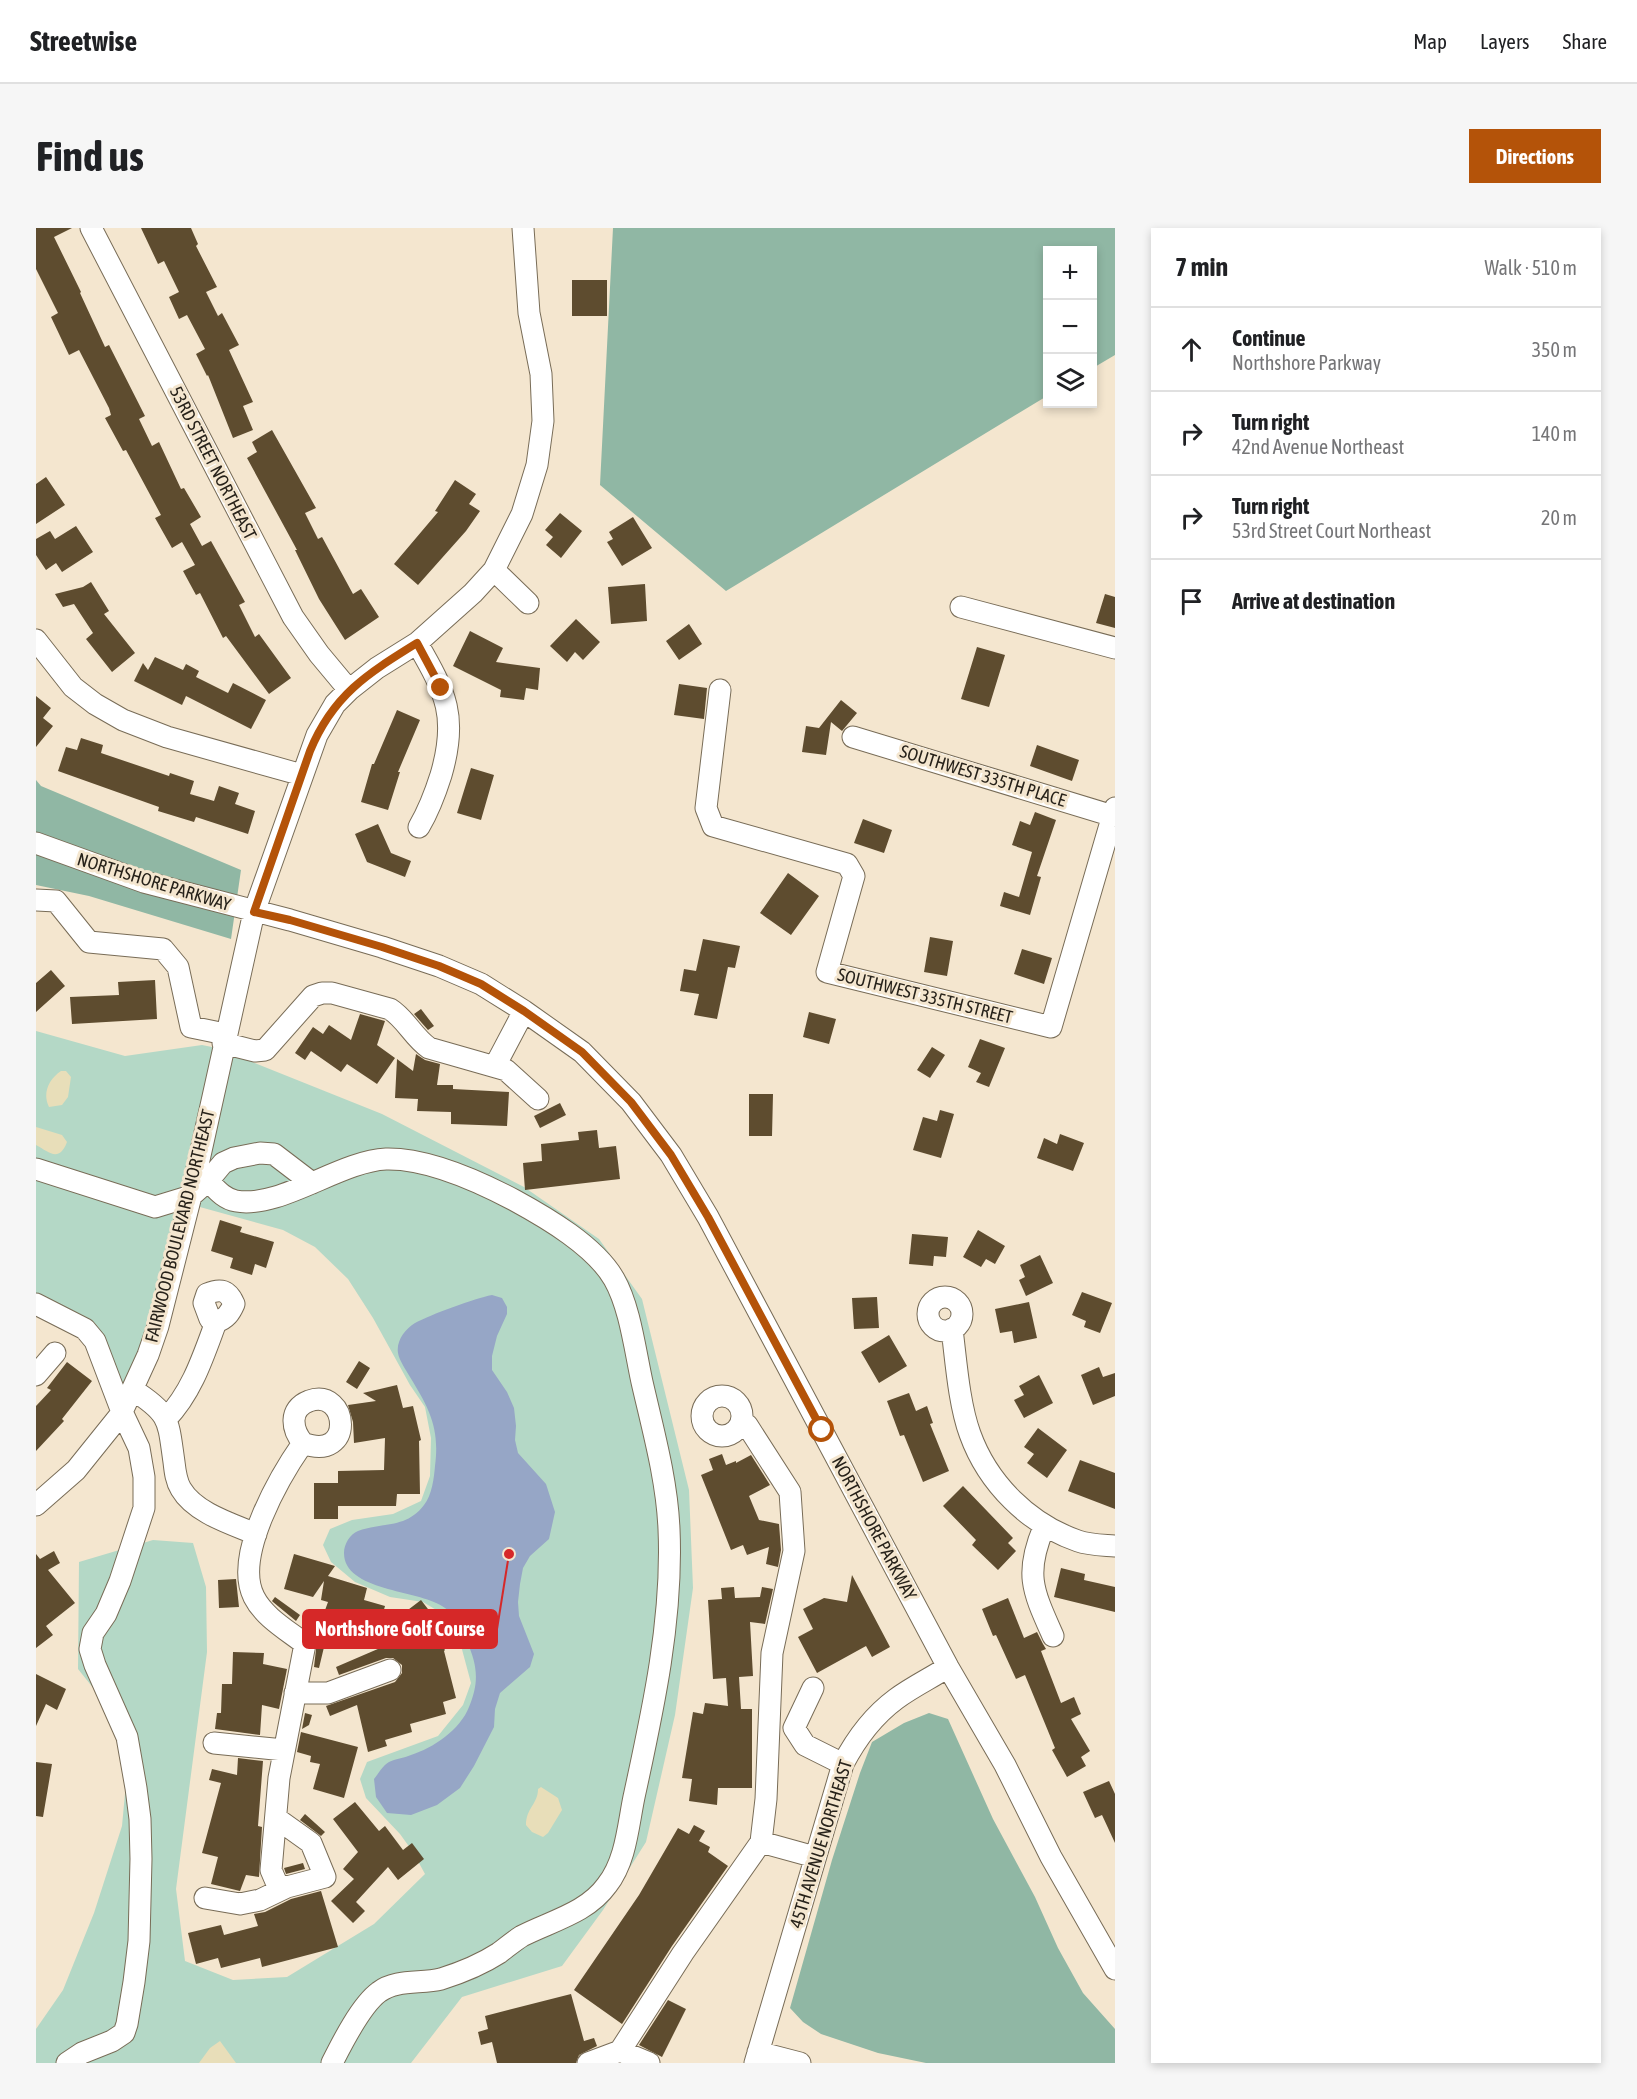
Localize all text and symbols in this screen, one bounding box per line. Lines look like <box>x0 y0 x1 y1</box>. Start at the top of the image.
text: Streetwise <box>30 25 137 57</box>
text: Map <box>1413 29 1447 53</box>
text: Layers <box>1480 29 1530 53</box>
text: Share <box>1563 29 1607 53</box>
button: Directions <box>1469 129 1601 183</box>
text: Find us <box>36 132 144 180</box>
map controls <box>1043 246 1097 408</box>
button: + <box>1043 246 1097 300</box>
text: 7 min <box>1175 252 1228 282</box>
text: Walk · 510 m <box>1485 256 1577 279</box>
button: − <box>1043 300 1097 354</box>
text: Continue <box>1232 325 1306 351</box>
icon: ahead <box>1175 333 1208 366</box>
text: 350 m <box>1532 338 1577 361</box>
text: Northshore Parkway <box>1232 351 1381 374</box>
button: layers <box>1043 354 1097 408</box>
street label: 53RD STREET NORTHEAST <box>166 383 261 543</box>
text: Turn right <box>1232 409 1309 435</box>
icon: right <box>1175 417 1208 450</box>
text: 140 m <box>1532 422 1577 445</box>
text: 42nd Avenue Northeast <box>1232 435 1404 458</box>
text: Turn right <box>1232 493 1309 519</box>
icon: right <box>1175 501 1208 534</box>
text: 20 m <box>1541 506 1577 529</box>
text: 53rd Street Court Northeast <box>1232 519 1431 542</box>
icon: arrive <box>1175 585 1208 618</box>
text: Arrive at destination <box>1232 588 1395 614</box>
route end <box>427 674 453 700</box>
street label: SOUTHWEST 335TH PLACE <box>898 740 1069 811</box>
street label: NORTHSHORE PARKWAY <box>75 848 233 915</box>
street label: SOUTHWEST 335TH STREET <box>835 964 1015 1027</box>
street label: FAIRWOOD BOULEVARD NORTHEAST <box>140 1107 219 1344</box>
route start <box>808 1416 834 1442</box>
street label: NORTHSHORE PARKWAY <box>828 1452 921 1603</box>
callout: Northshore Golf Course <box>303 1610 497 1648</box>
text: Northshore Golf Course <box>315 1617 485 1640</box>
street label: 45TH AVENUE NORTHEAST <box>785 1757 856 1930</box>

